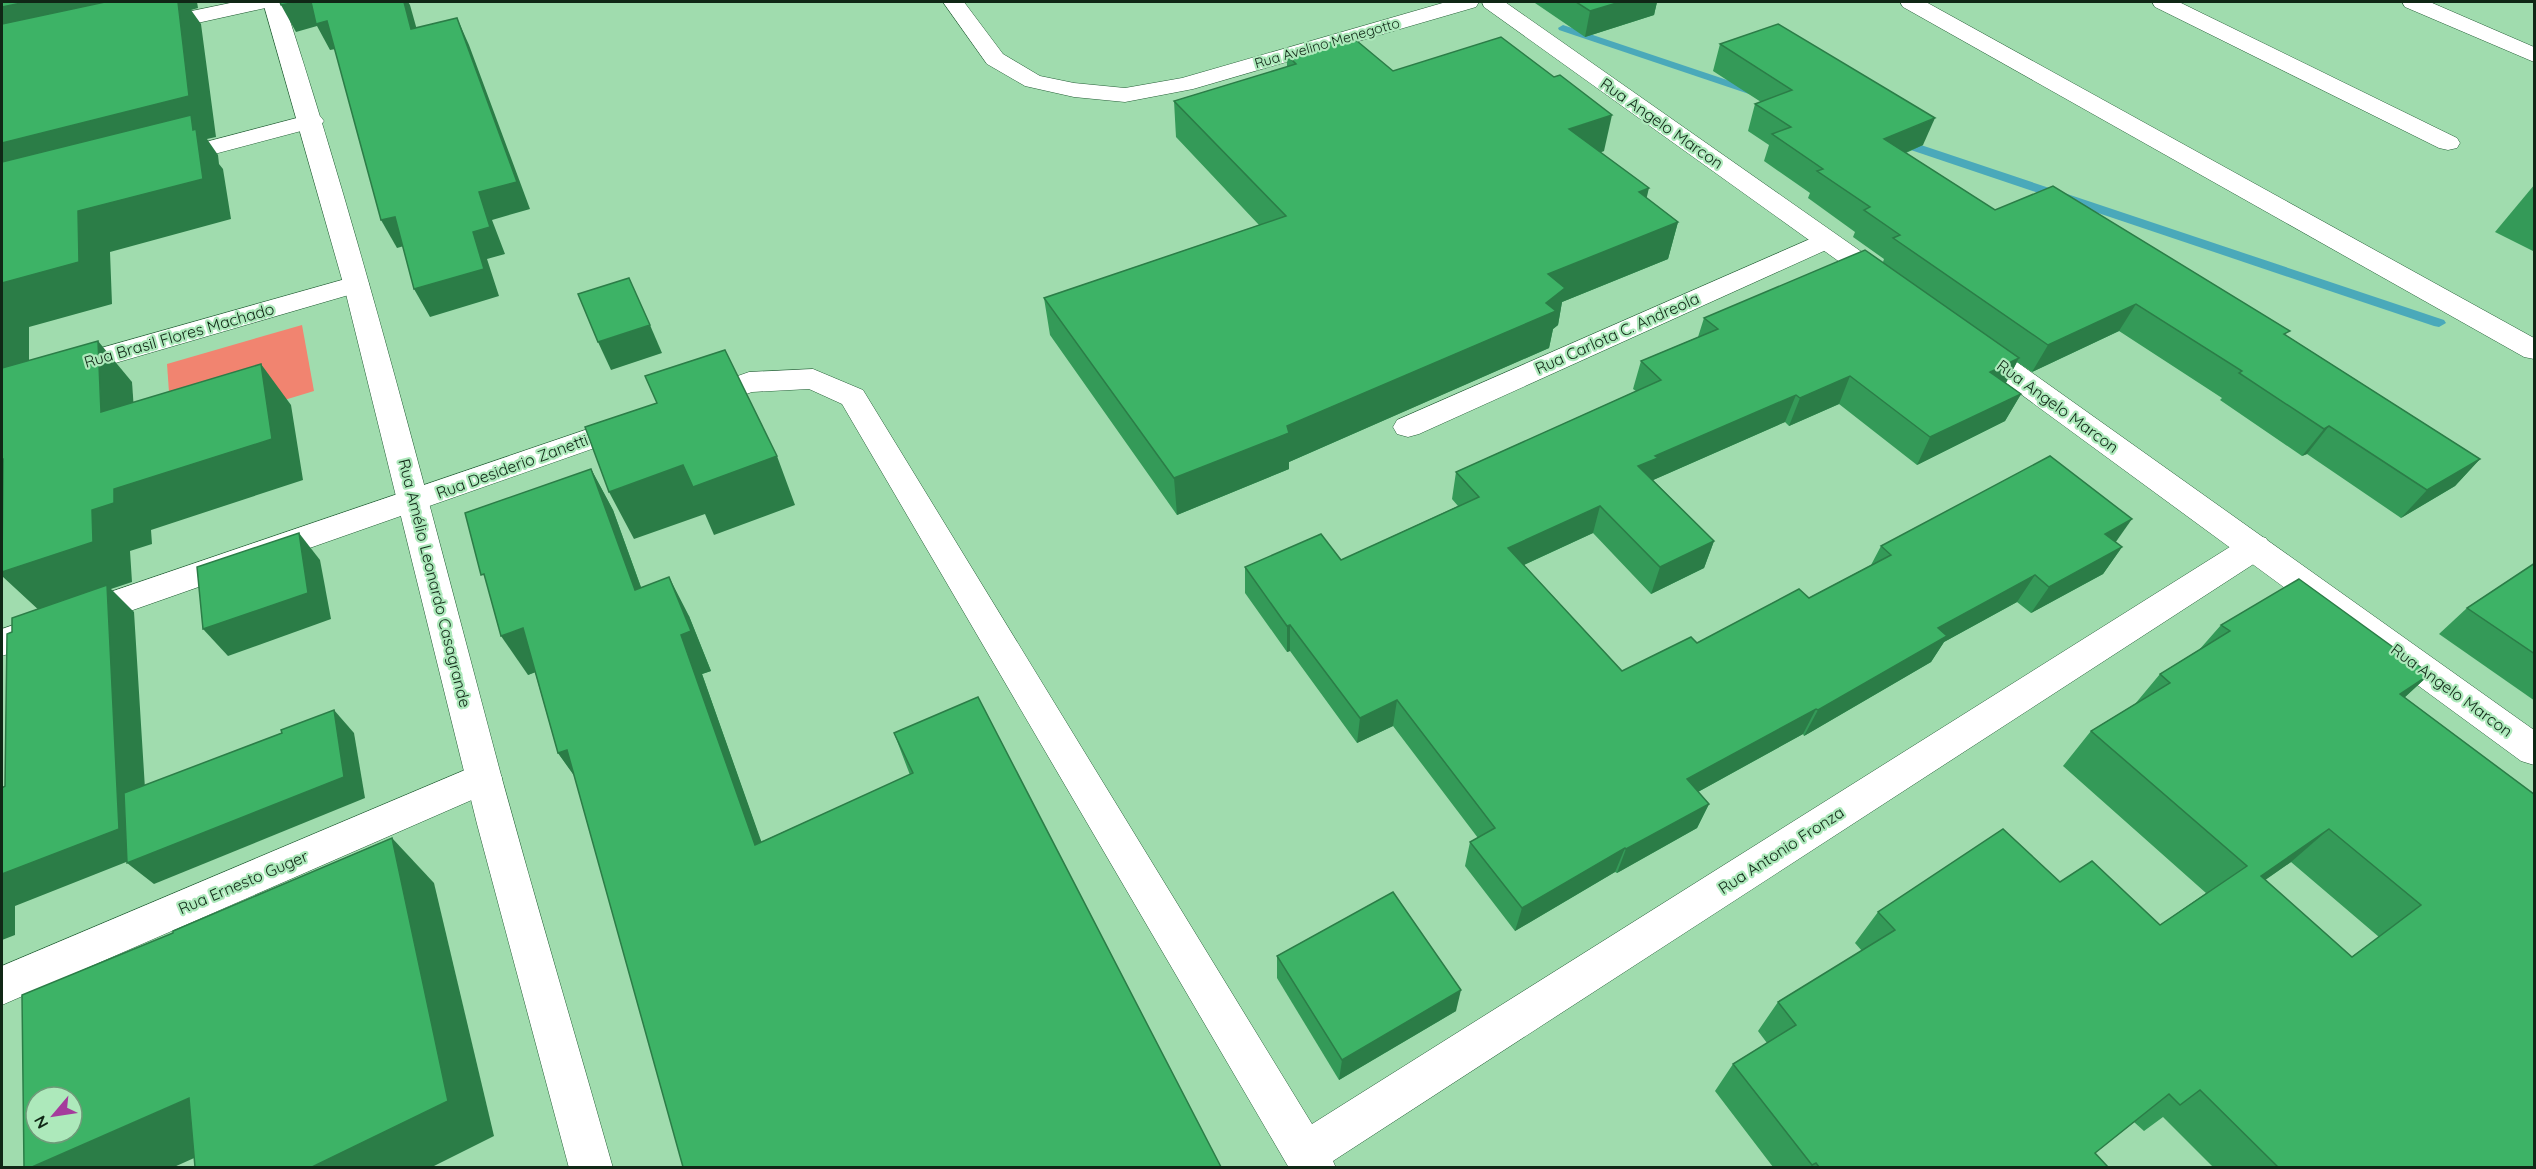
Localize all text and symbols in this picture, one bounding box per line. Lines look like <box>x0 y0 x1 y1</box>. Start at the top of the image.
street label: Rua Avelino Menegotto <box>1252 14 1402 72</box>
street label: Rua Angelo Marcon <box>1597 73 1727 173</box>
street label: Rua Carlota C. Andreola <box>1532 288 1702 378</box>
street label: Rua Brasil Flores Machado <box>82 298 276 372</box>
street label: Rua Angelo Marcon <box>1993 355 2123 457</box>
street label: Rua Desiderio Zanetti <box>433 429 591 503</box>
street label: Rua Amélio Leonardo Casagrande <box>394 457 476 709</box>
street label: Rua Angelo Marcon <box>2387 639 2517 741</box>
street label: Rua Antonio Fronza <box>1714 802 1848 898</box>
street label: Rua Ernesto Guger <box>175 846 311 918</box>
north arrow <box>24 1085 84 1145</box>
text: N <box>29 1112 52 1132</box>

